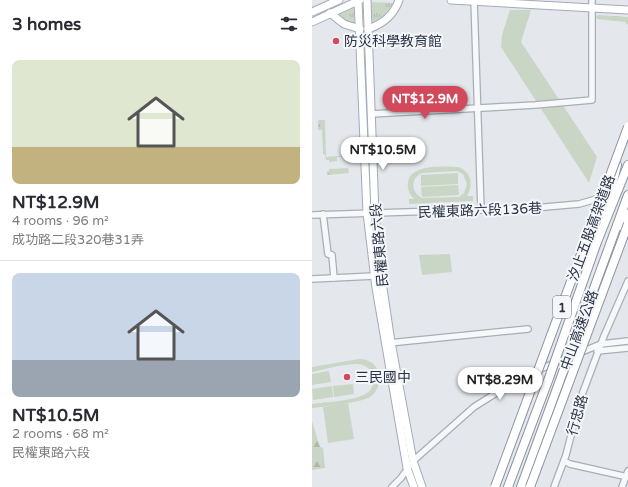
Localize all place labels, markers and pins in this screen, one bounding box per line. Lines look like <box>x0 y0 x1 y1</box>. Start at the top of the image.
place label: 防災科學教育館 <box>344 33 442 50</box>
marker: 防災科學教育館 <box>331 36 341 46</box>
pin: NT$12.9M <box>384 86 466 120</box>
pin: NT$10.5M <box>342 137 424 171</box>
pin: NT$8.29M <box>459 367 541 401</box>
place label: 三民國中 <box>355 369 411 386</box>
marker: 三民國中 <box>342 372 352 382</box>

